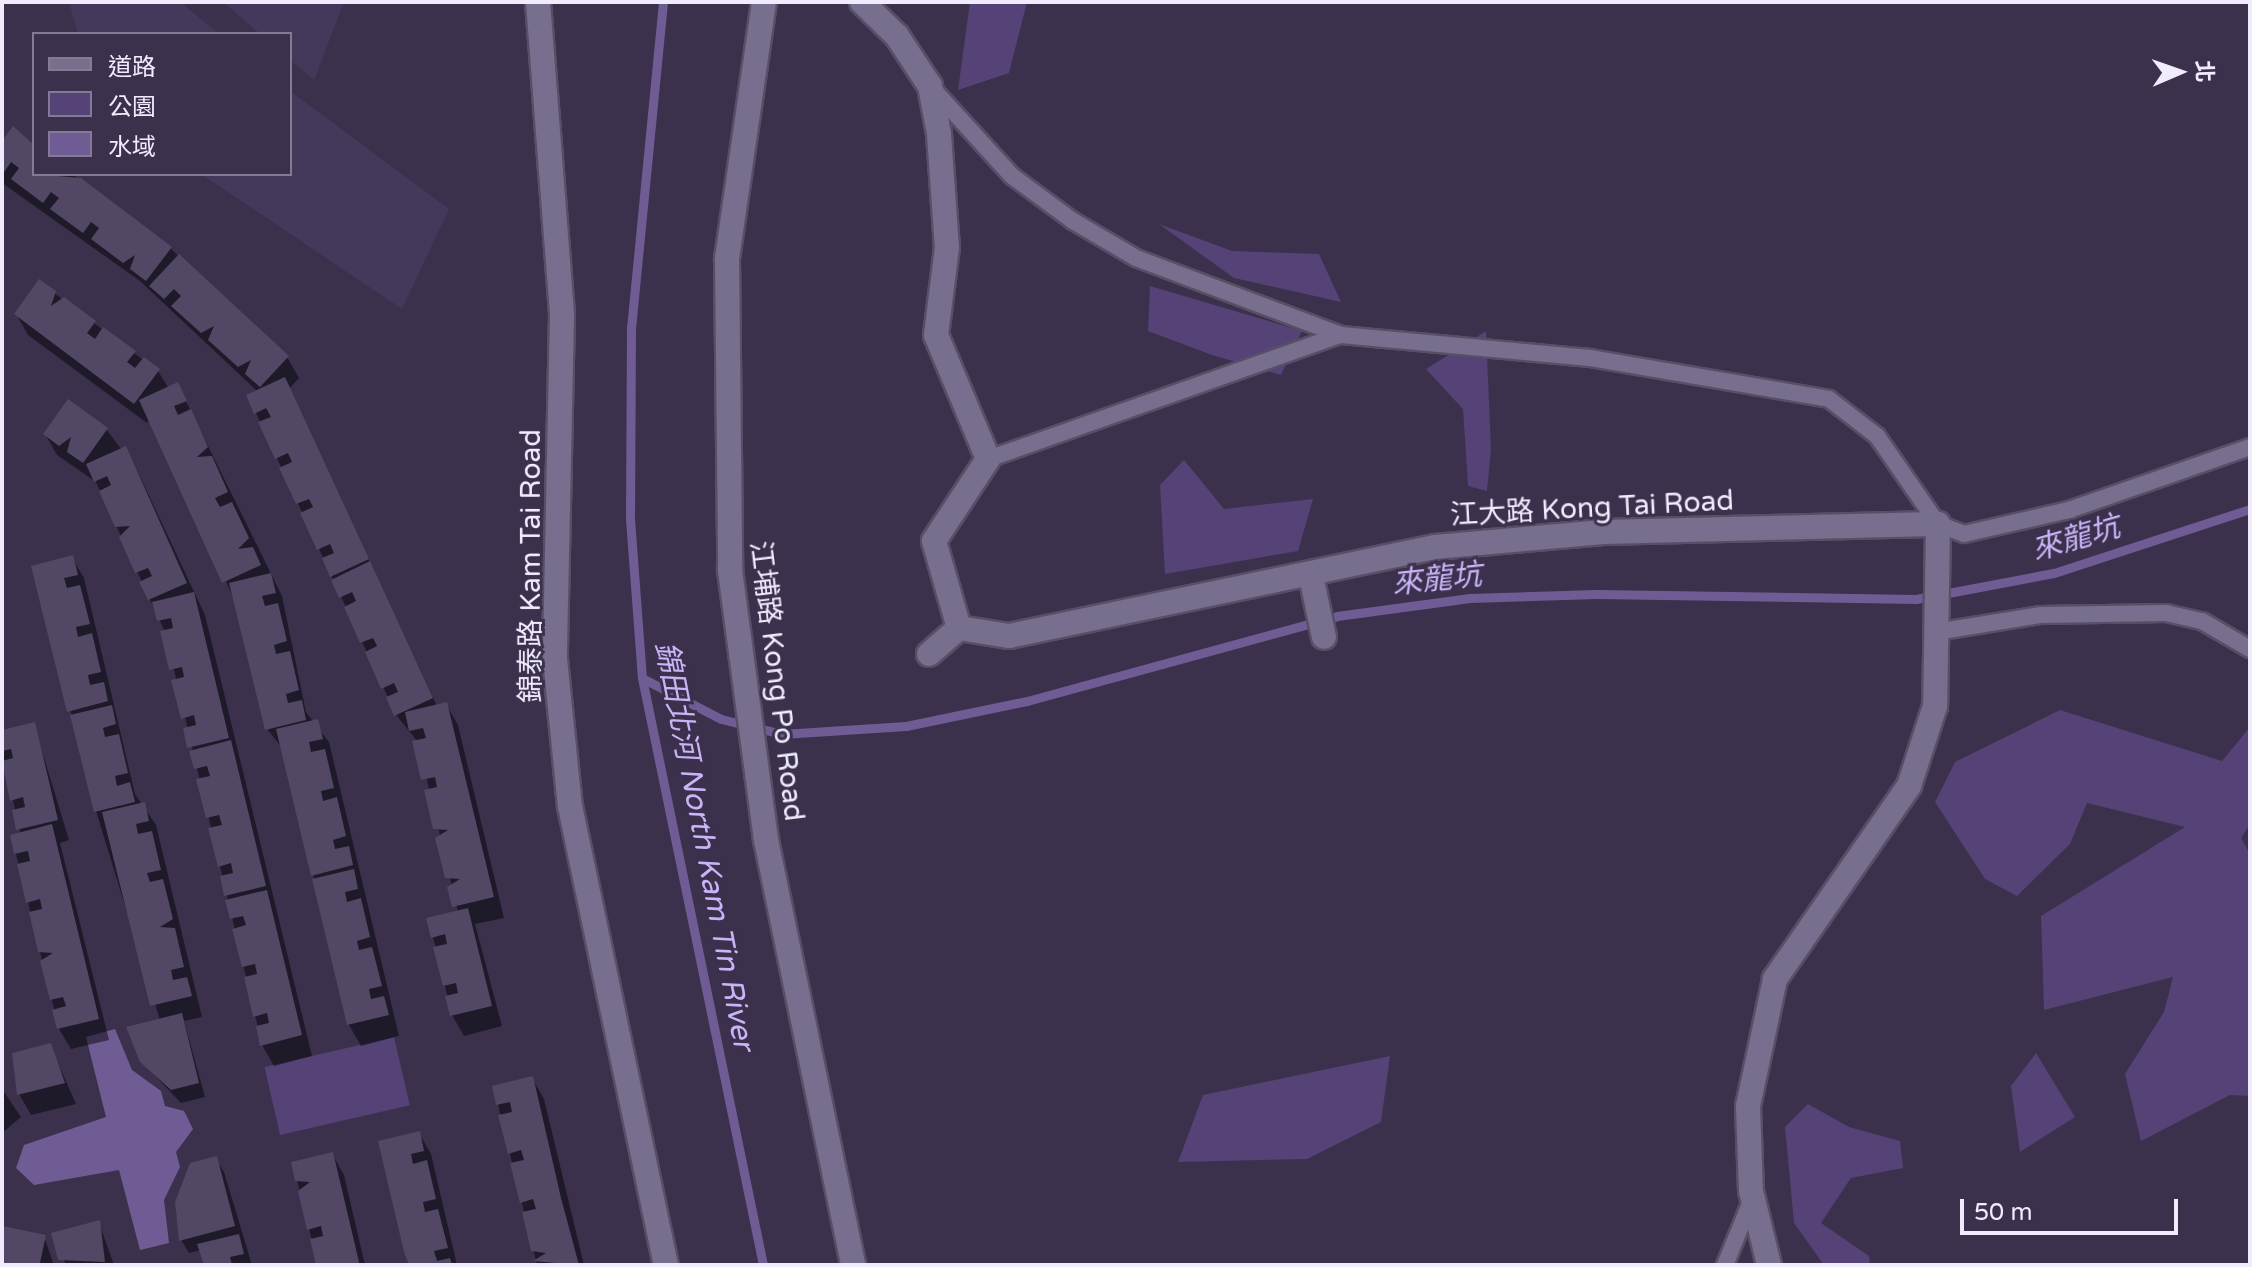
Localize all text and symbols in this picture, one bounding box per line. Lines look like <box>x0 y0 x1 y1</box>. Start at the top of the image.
legend <box>32 32 292 176</box>
north arrow <box>2140 32 2220 112</box>
text: 道路 <box>108 53 156 82</box>
text: 北 <box>2191 60 2217 83</box>
text: 公園 <box>108 93 156 122</box>
text: 水域 <box>108 133 156 162</box>
street label: 錦泰路 Kam Tai Road <box>514 429 548 703</box>
street label: 江大路 Kong Tai Road <box>1449 484 1735 532</box>
water label: 來龍坑 <box>2028 509 2124 569</box>
street label: 江埔路 Kong Po Road <box>743 539 811 823</box>
water label: 來龍坑 <box>1390 557 1484 603</box>
water label: 錦田北河 North Kam Tin River <box>647 639 761 1053</box>
scale bar <box>1964 1183 2182 1233</box>
text: 50 m <box>1974 1198 2032 1227</box>

